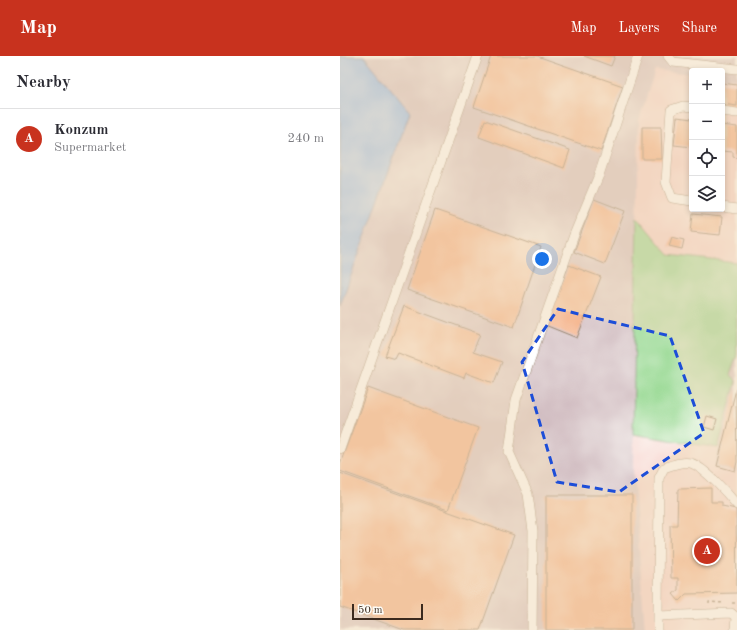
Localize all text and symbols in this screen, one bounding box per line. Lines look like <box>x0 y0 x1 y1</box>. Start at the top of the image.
text: Map <box>20 19 57 38</box>
text: Map <box>571 21 597 35</box>
text: Layers <box>619 21 660 35</box>
text: Share <box>682 21 717 35</box>
map controls <box>689 68 725 212</box>
button: + <box>689 68 725 104</box>
text: Nearby <box>16 74 71 91</box>
button: − <box>689 104 725 140</box>
text: Konzum <box>54 123 109 138</box>
text: A <box>24 132 34 145</box>
text: 240 m <box>287 132 324 145</box>
button: locate <box>689 140 725 176</box>
text: Supermarket <box>54 141 126 154</box>
button: layers <box>689 176 725 212</box>
your location <box>532 249 552 269</box>
pin: A <box>694 536 720 566</box>
scale bar <box>352 602 423 621</box>
text: 50 m <box>358 605 383 616</box>

